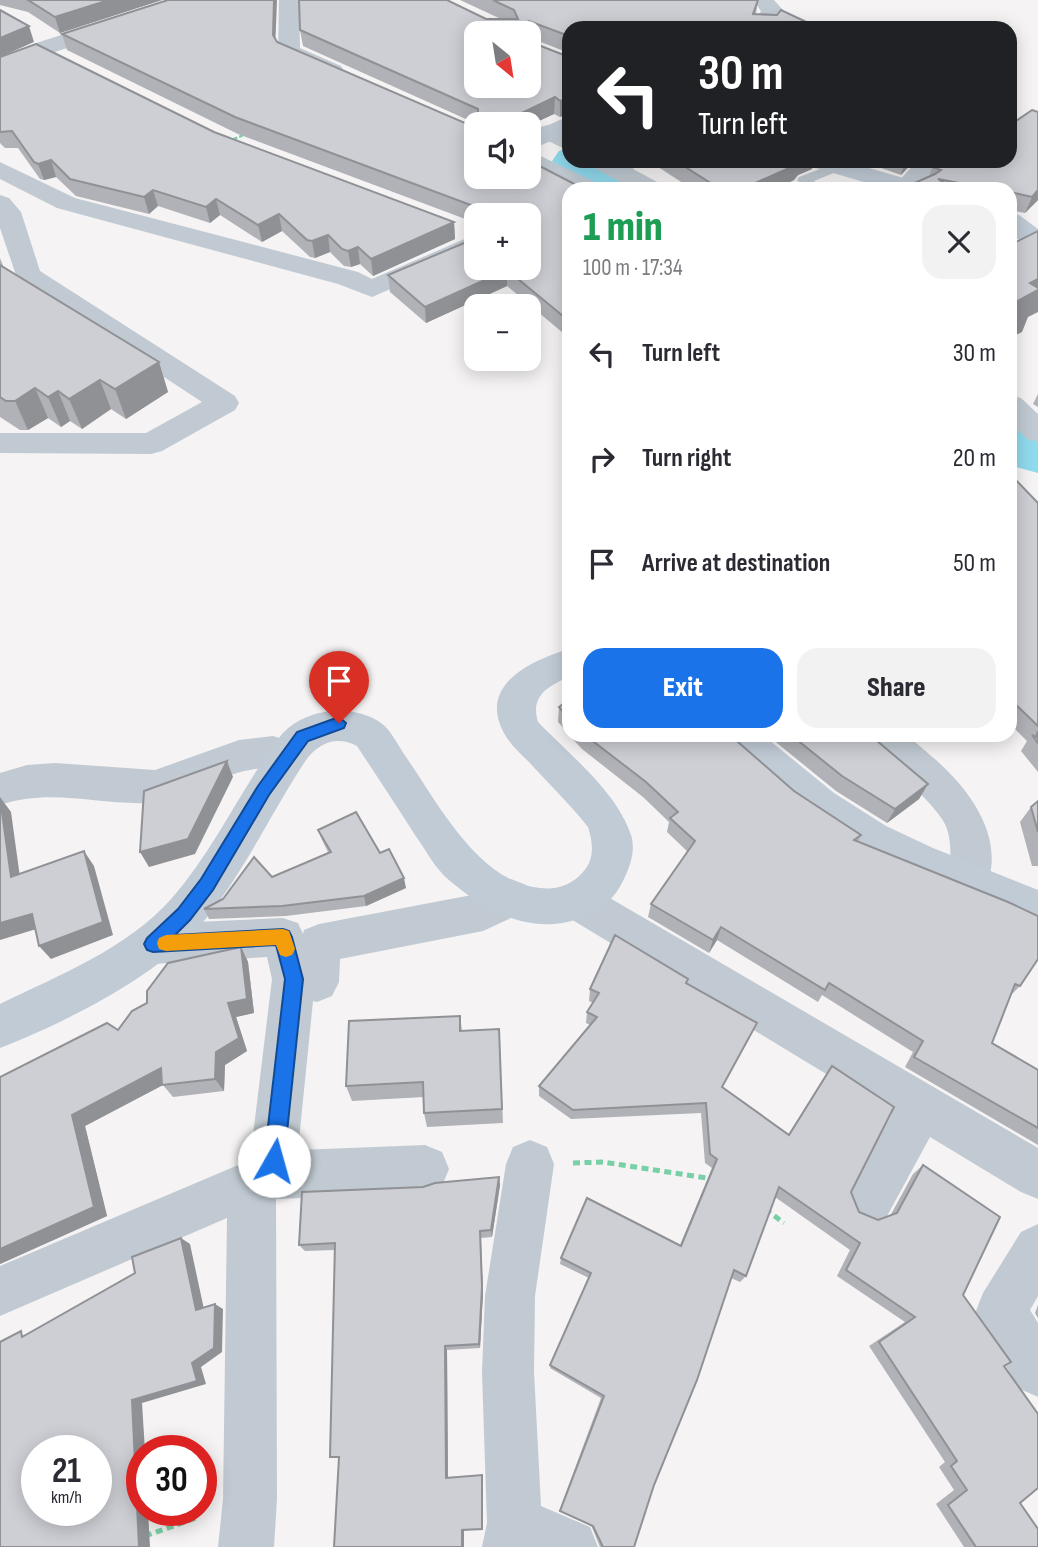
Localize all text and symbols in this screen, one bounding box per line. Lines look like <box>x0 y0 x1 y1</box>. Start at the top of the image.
north arrow <box>464 21 541 98</box>
map controls <box>464 21 541 371</box>
text: 30 m <box>698 45 783 104</box>
icon: left <box>583 49 674 140</box>
text: Turn left <box>698 105 788 144</box>
button: sound <box>464 112 541 189</box>
text: 1 min <box>583 202 663 253</box>
button: + <box>464 203 541 280</box>
button: close <box>922 205 996 279</box>
text: 100 m · 17:34 <box>583 254 683 282</box>
button: − <box>464 294 541 371</box>
icon: left <box>583 335 621 373</box>
text: Turn left <box>642 338 720 369</box>
text: 30 m <box>953 338 996 369</box>
icon: right <box>583 440 621 478</box>
text: Turn right <box>642 443 731 474</box>
text: 20 m <box>953 443 996 474</box>
icon: arrive <box>583 545 621 583</box>
text: Arrive at destination <box>642 548 830 579</box>
text: 50 m <box>953 548 996 579</box>
button: Exit <box>583 648 783 728</box>
button: Share <box>797 648 996 728</box>
pin <box>309 651 369 723</box>
icon: arrive <box>320 662 358 700</box>
position arrow <box>237 1124 311 1198</box>
speed limit sign: 30 <box>126 1435 217 1526</box>
text: 21 <box>52 1450 81 1493</box>
text: km/h <box>51 1487 82 1508</box>

